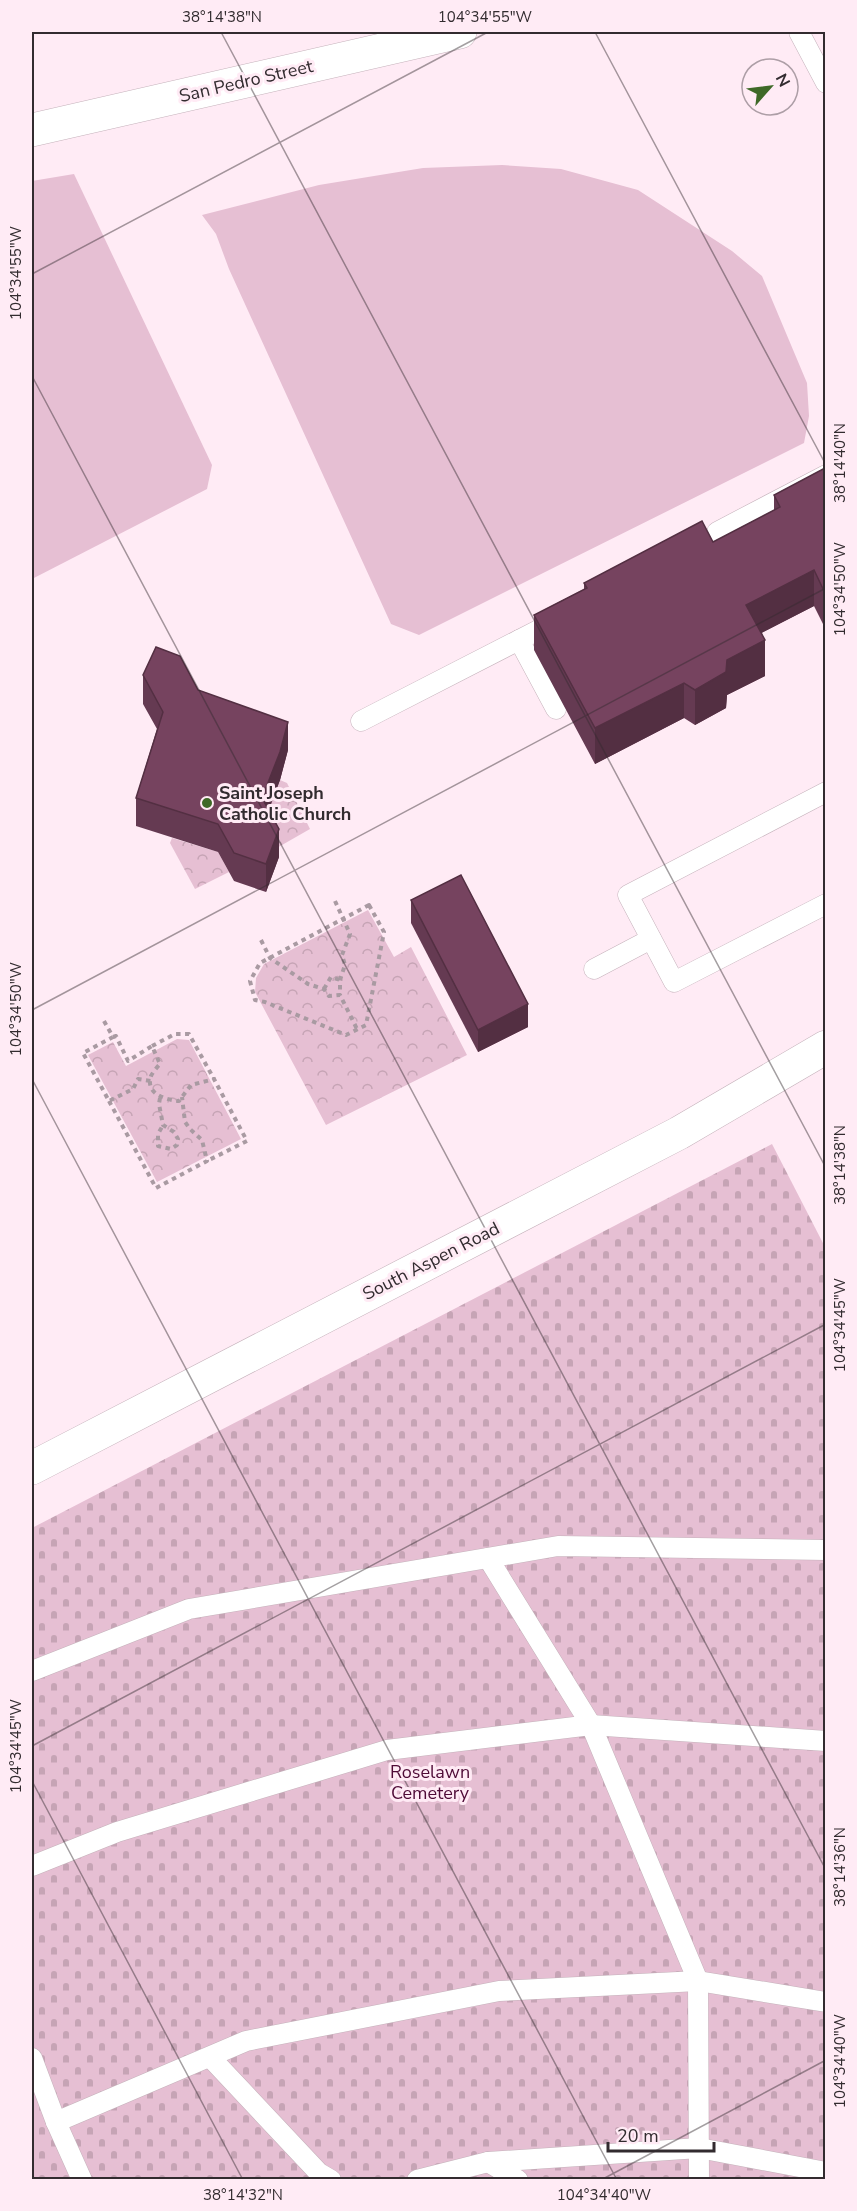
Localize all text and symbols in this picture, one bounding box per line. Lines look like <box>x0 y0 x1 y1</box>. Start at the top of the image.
text: 38°14'38"N <box>182 7 262 27</box>
text: 104°34'55"W <box>438 7 533 27</box>
street label: San Pedro Street <box>177 54 316 108</box>
north arrow <box>740 57 800 117</box>
text: N <box>770 70 795 91</box>
text: 104°34'55"W <box>6 225 26 320</box>
text: 38°14'40"N <box>830 423 850 503</box>
text: 104°34'50"W <box>830 541 850 636</box>
place label: Saint Joseph Catholic Church <box>219 781 351 826</box>
marker: Saint Joseph Catholic Church <box>200 796 214 810</box>
text: 104°34'50"W <box>6 961 26 1056</box>
text: 38°14'38"N <box>830 1125 850 1205</box>
street label: South Aspen Road <box>358 1216 504 1306</box>
text: 104°34'45"W <box>830 1277 850 1372</box>
text: 104°34'45"W <box>6 1698 26 1793</box>
park label: Roselawn Cemetery <box>390 1760 470 1805</box>
text: 38°14'36"N <box>830 1827 850 1907</box>
text: 104°34'40"W <box>830 2013 850 2108</box>
scale bar <box>608 2115 714 2153</box>
text: 20 m <box>617 2124 659 2148</box>
text: 38°14'32"N <box>203 2185 283 2205</box>
text: 104°34'40"W <box>557 2185 652 2205</box>

